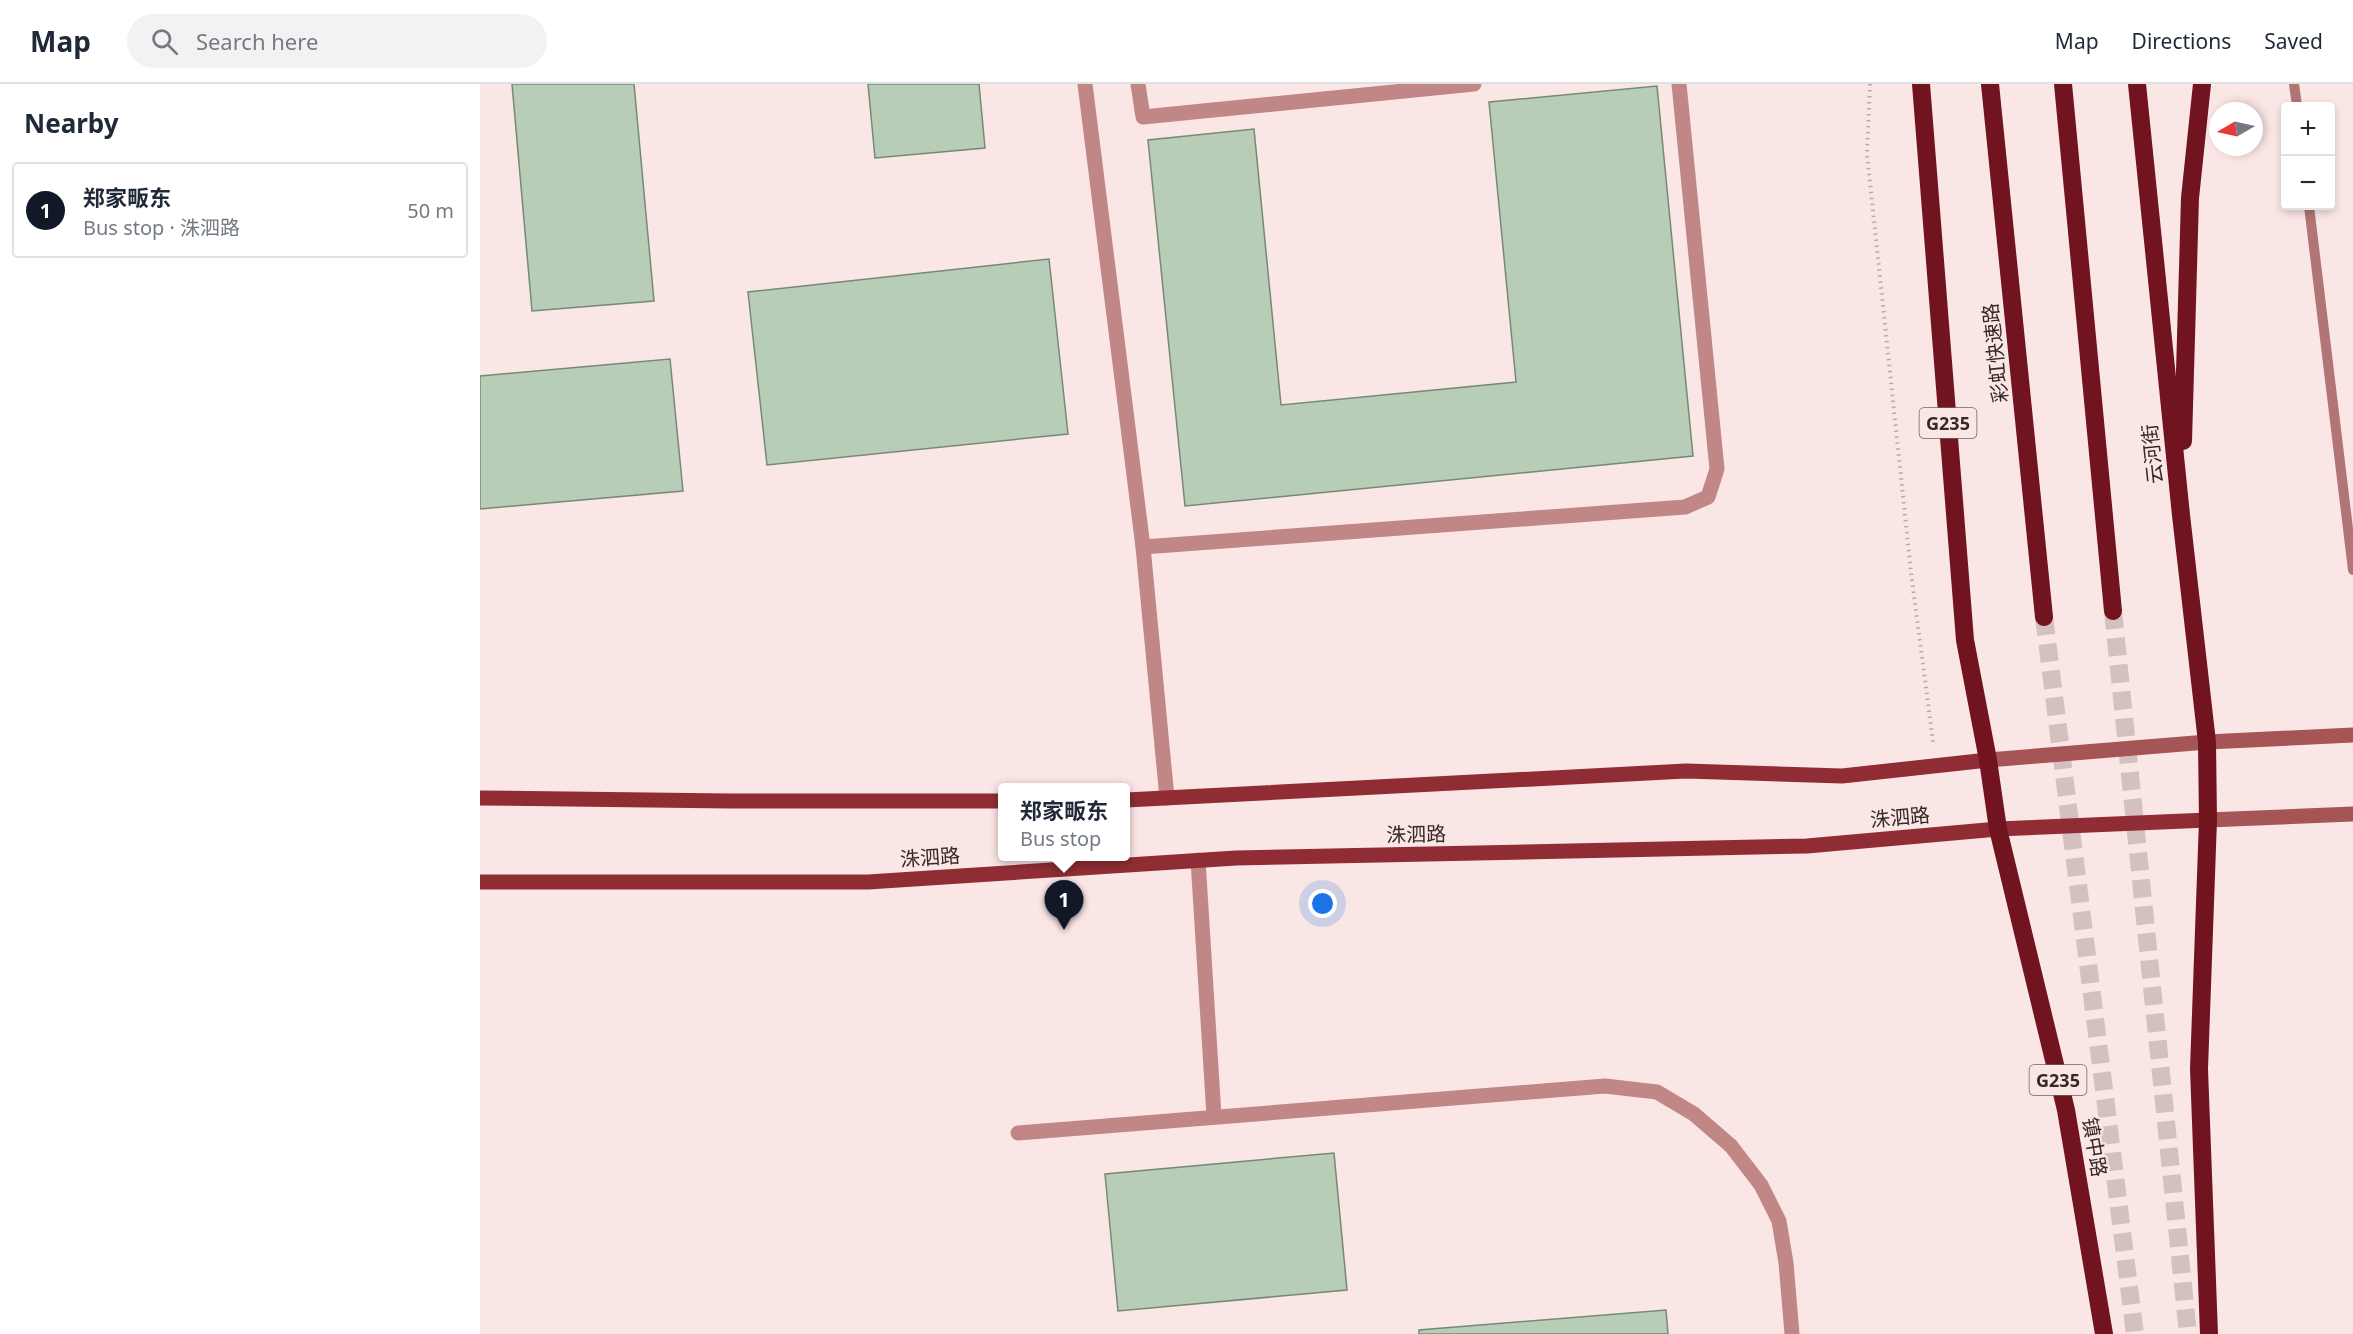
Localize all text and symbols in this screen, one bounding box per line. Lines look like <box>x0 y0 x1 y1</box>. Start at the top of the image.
search box <box>127 14 547 68</box>
text: Map <box>30 22 91 60</box>
icon: search <box>148 25 181 58</box>
text: Search here <box>196 26 318 56</box>
text: Map <box>2055 27 2099 55</box>
text: Directions <box>2132 27 2231 55</box>
text: Saved <box>2264 27 2323 55</box>
north arrow <box>2209 102 2263 156</box>
map controls <box>2281 102 2335 210</box>
button: + <box>2281 102 2335 156</box>
text: Nearby <box>24 105 119 141</box>
button: − <box>2281 156 2335 210</box>
text: 郑家畈东 <box>83 182 171 212</box>
text: 1 <box>40 197 51 224</box>
text: 50 m <box>407 197 454 224</box>
text: Bus stop · 洙泗路 <box>83 214 240 241</box>
street label: 彩虹快速路 <box>1976 302 2014 404</box>
road number: G235 <box>1920 408 1976 438</box>
street label: 云河街 <box>2135 423 2169 485</box>
popup <box>998 783 1130 861</box>
text: 郑家畈东 <box>1020 795 1108 825</box>
street label: 洙泗路 <box>1869 801 1931 833</box>
street label: 洙泗路 <box>1386 820 1446 848</box>
text: Bus stop <box>1020 825 1101 852</box>
street label: 洙泗路 <box>899 841 961 873</box>
pin: 1 <box>1044 880 1084 930</box>
your location <box>1308 889 1337 918</box>
road number: G235 <box>2030 1065 2086 1095</box>
street label: 镇中路 <box>2076 1115 2114 1179</box>

